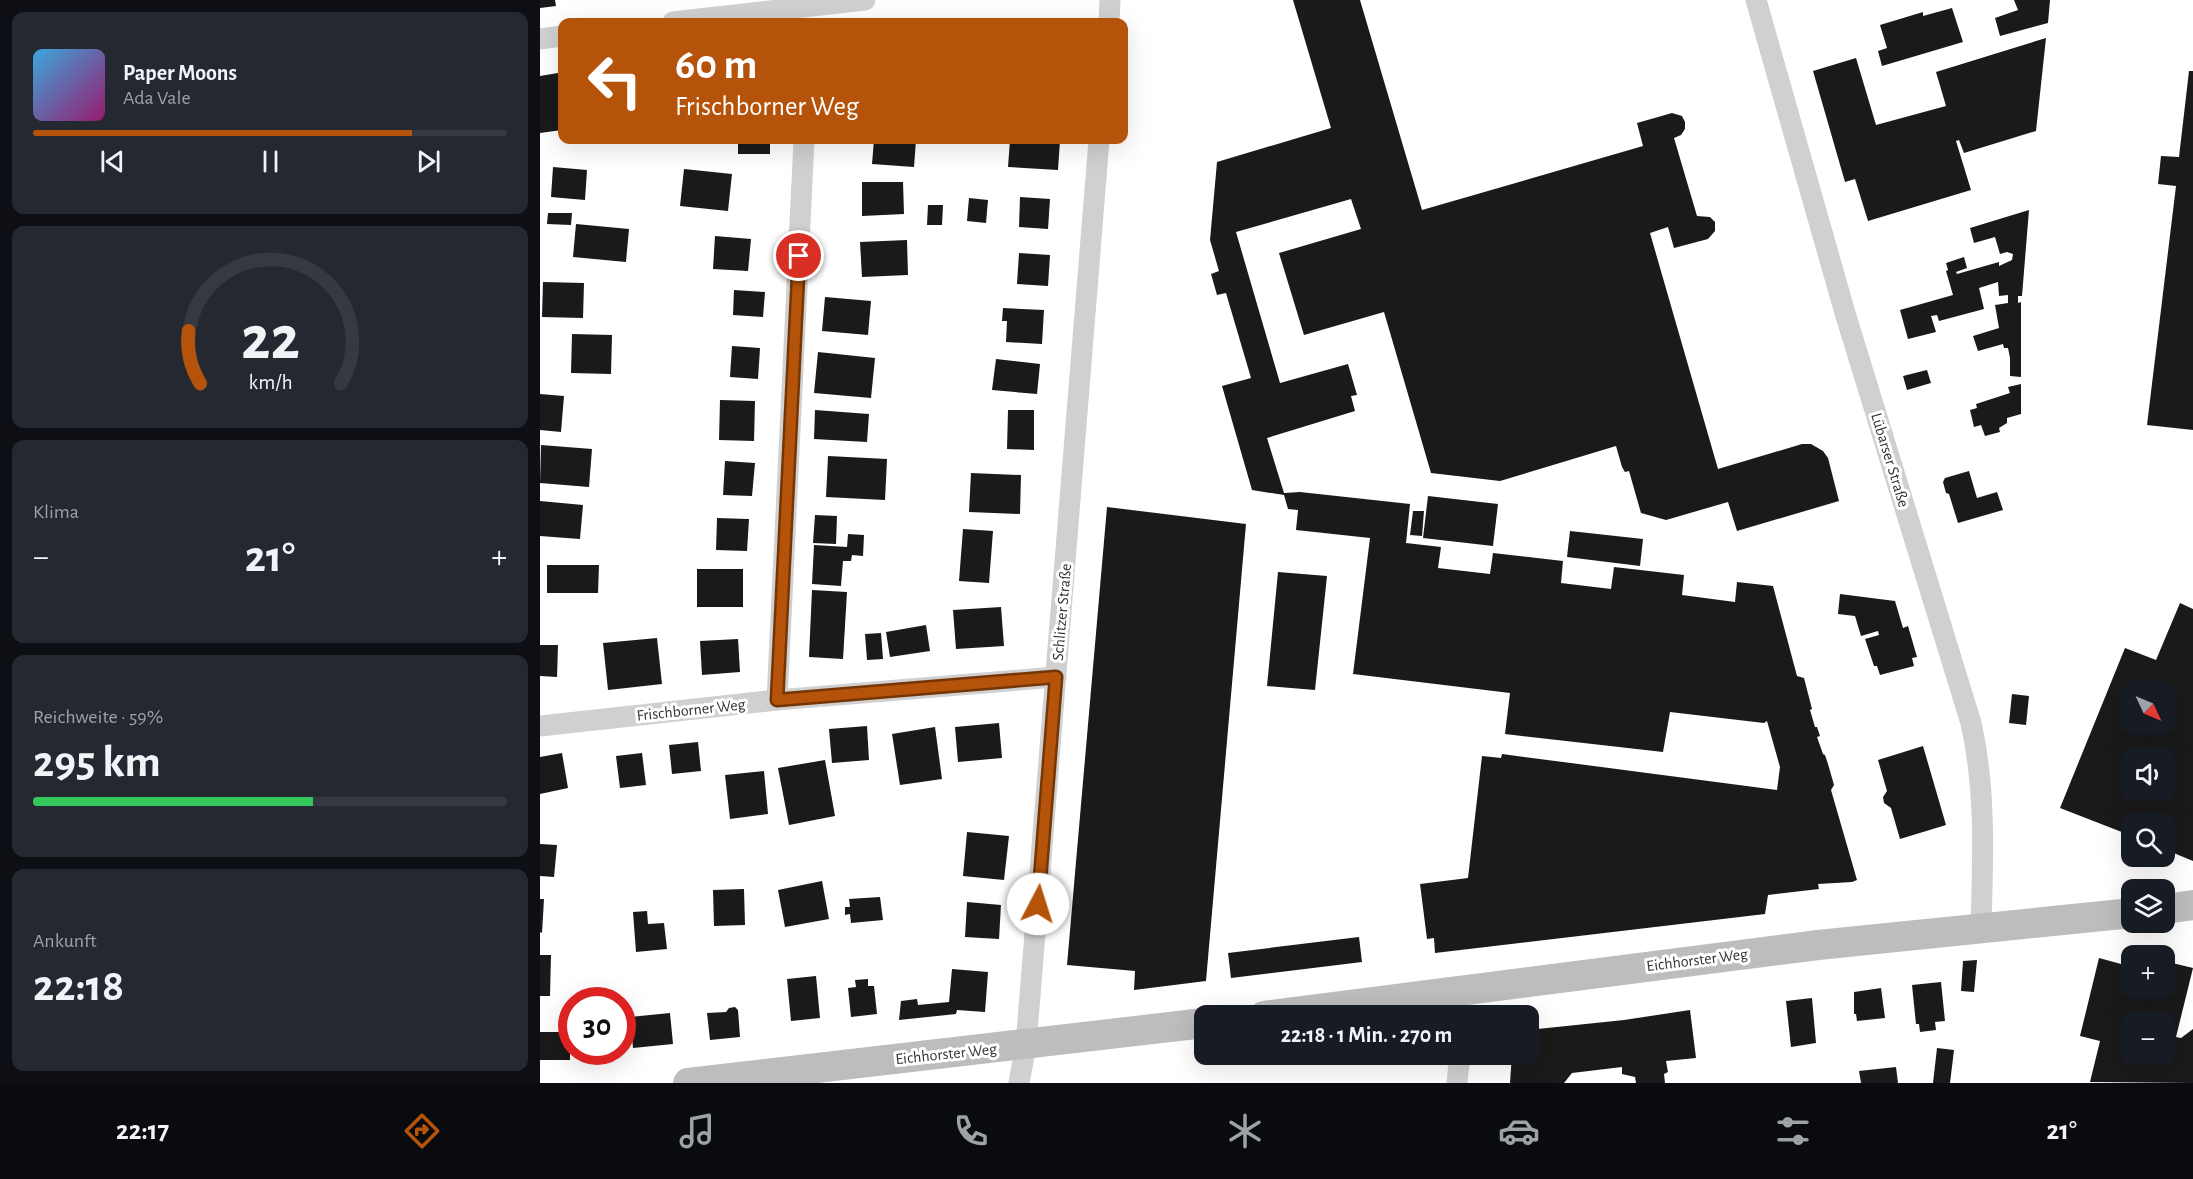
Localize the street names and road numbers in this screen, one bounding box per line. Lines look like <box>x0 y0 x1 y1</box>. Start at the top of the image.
street label: Lübarser Straße <box>1868 411 1912 509</box>
street label: Schlitzer Straße <box>1050 563 1074 661</box>
street label: Frischborner Weg <box>636 696 746 724</box>
street label: Eichhorster Weg <box>1645 946 1749 974</box>
street label: Eichhorster Weg <box>895 1041 998 1067</box>

